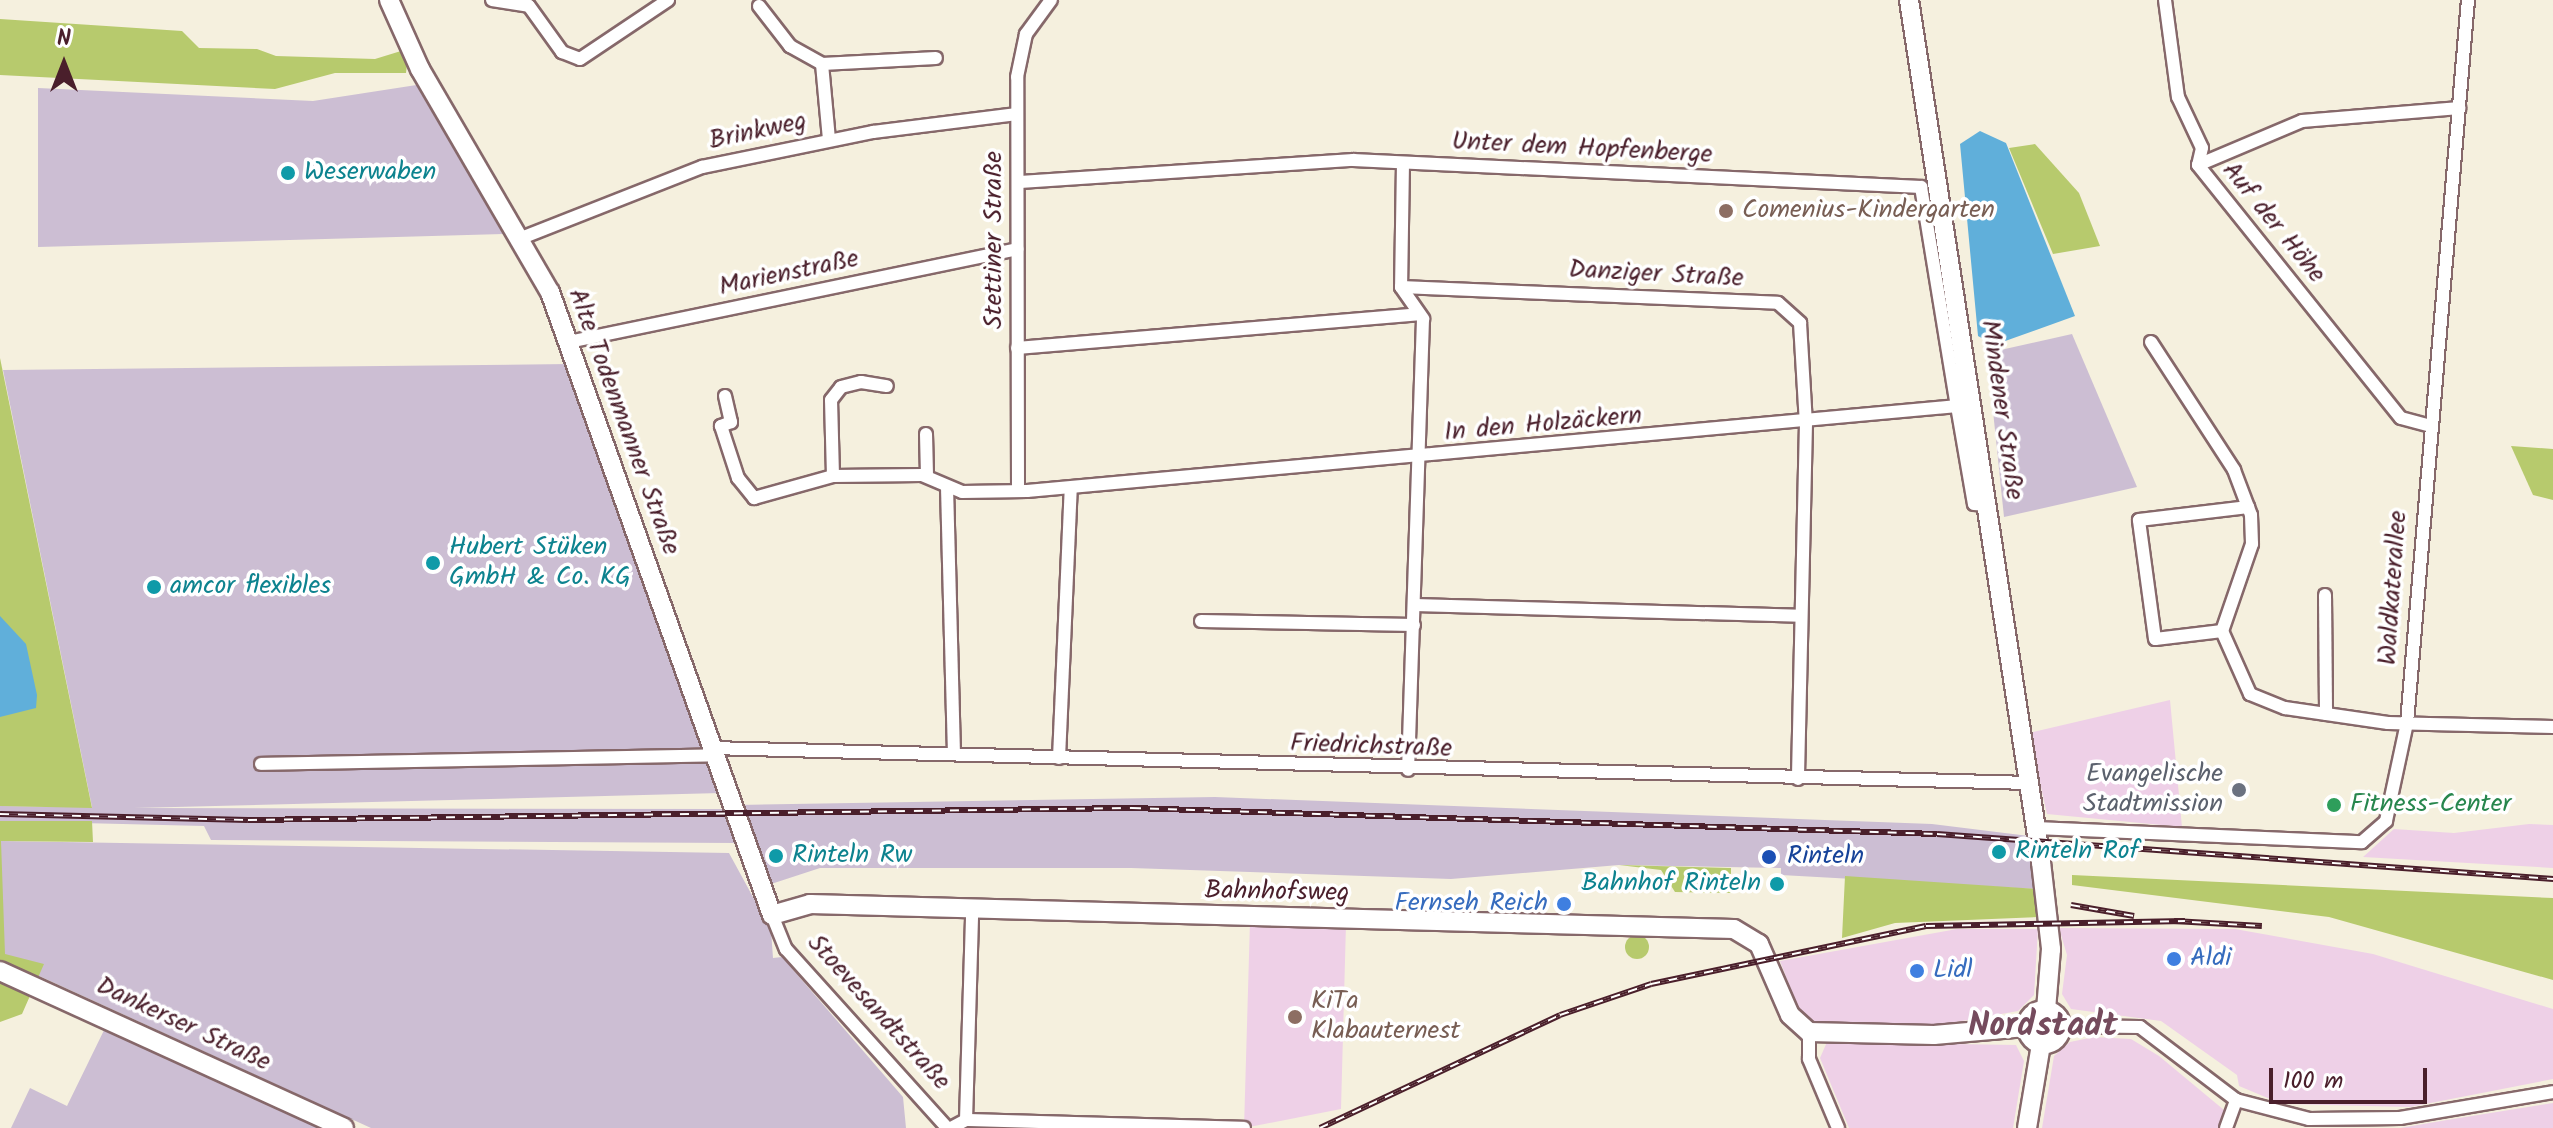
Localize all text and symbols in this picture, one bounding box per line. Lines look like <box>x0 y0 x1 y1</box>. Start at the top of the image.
text: N <box>57 22 71 57</box>
north arrow <box>24 24 104 104</box>
street label: Brinkweg <box>706 106 810 158</box>
street label: Unter dem Hopfenberge <box>1451 127 1713 171</box>
street label: Stettiner Straße <box>979 151 1011 329</box>
street label: Auf der Höhe <box>2215 156 2331 290</box>
place label: Weserwaben <box>304 157 436 189</box>
marker: Weserwaben <box>279 164 297 182</box>
place label: Comenius-Kindergarten <box>1742 195 1995 227</box>
marker: Comenius-Kindergarten <box>1717 202 1735 220</box>
street label: Marienstraße <box>716 244 862 304</box>
street label: Danziger Straße <box>1568 255 1744 295</box>
street label: Alte Todenmanner Straße <box>560 284 686 560</box>
street label: Mindener Straße <box>1973 318 2029 502</box>
street label: In den Holzäckern <box>1443 401 1643 449</box>
street label: Waldkaterallee <box>2373 510 2415 666</box>
place label: Hubert Stüken GmbH & Co. KG <box>449 532 631 594</box>
marker: Hubert Stüken GmbH & Co. KG <box>424 554 442 572</box>
place label: amcor flexibles <box>170 571 331 603</box>
marker: amcor flexibles <box>145 578 163 596</box>
street label: Friedrichstraße <box>1289 729 1453 765</box>
place label: Evangelische Stadtmission <box>2083 759 2223 820</box>
marker: Evangelische Stadtmission <box>2230 781 2248 799</box>
place label: Fitness-Center <box>2350 789 2511 821</box>
marker: Fitness-Center <box>2325 796 2343 814</box>
place label: Rinteln Rof <box>2015 836 2139 868</box>
place label: Rinteln Rw <box>792 840 912 872</box>
place label: Rinteln <box>1787 841 1864 873</box>
marker: Rinteln Rof <box>1990 843 2008 861</box>
marker: Rinteln <box>1758 846 1780 868</box>
marker: Rinteln Rw <box>767 847 785 865</box>
place label: Bahnhof Rinteln <box>1581 868 1761 900</box>
marker: Bahnhof Rinteln <box>1768 875 1786 893</box>
street label: Bahnhofsweg <box>1204 876 1350 910</box>
place label: Fernseh Reich <box>1395 888 1548 920</box>
marker: Fernseh Reich <box>1555 895 1573 913</box>
street label: Stoevesandtstraße <box>800 929 956 1097</box>
place label: Aldi <box>2190 943 2231 975</box>
marker: Aldi <box>2165 950 2183 968</box>
place label: Lidl <box>1933 955 1973 987</box>
marker: Lidl <box>1908 962 1926 980</box>
street label: Dankerser Straße <box>91 971 275 1079</box>
place label: KiTa Klabauternest <box>1311 986 1460 1048</box>
district label: Nordstadt <box>1968 1007 2118 1047</box>
marker: KiTa Klabauternest <box>1286 1008 1304 1026</box>
scale bar <box>2273 1052 2431 1102</box>
text: 100 m <box>2283 1062 2343 1101</box>

